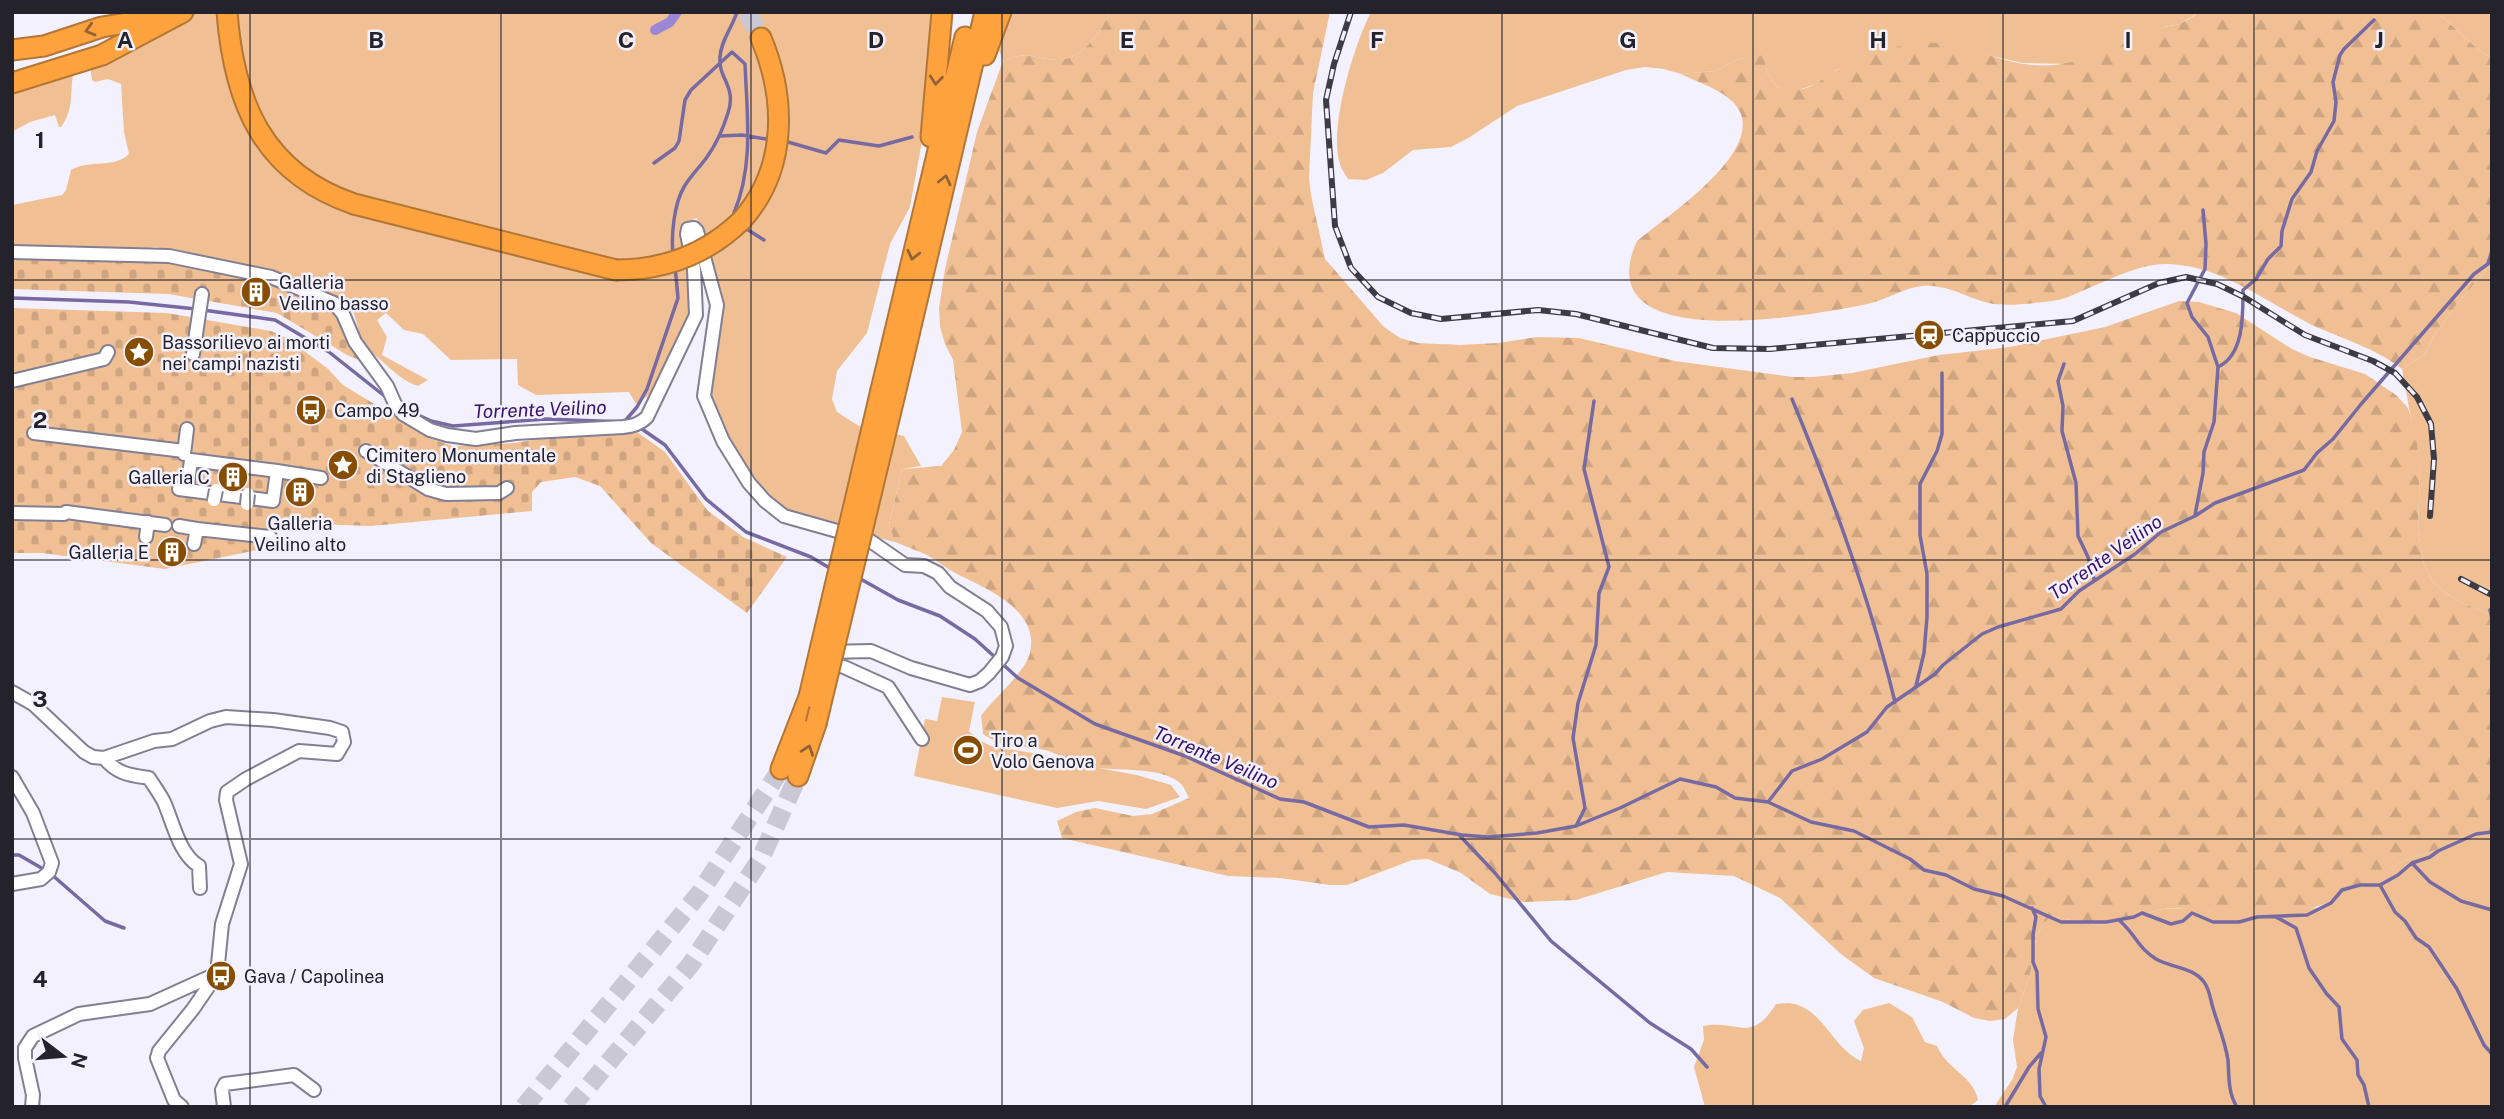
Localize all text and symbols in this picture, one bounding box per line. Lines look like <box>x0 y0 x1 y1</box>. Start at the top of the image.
one-way arrow <box>85 22 97 37</box>
text: A <box>117 26 134 53</box>
text: B <box>368 26 384 53</box>
text: C <box>618 26 634 53</box>
text: D <box>868 26 884 53</box>
text: E <box>1120 26 1134 53</box>
text: F <box>1370 26 1384 53</box>
text: G <box>1619 26 1637 53</box>
text: H <box>1869 26 1887 53</box>
text: I <box>2124 26 2132 53</box>
text: J <box>2374 26 2384 53</box>
one-way arrow <box>928 74 943 86</box>
text: 1 <box>35 126 45 153</box>
one-way arrow <box>937 174 952 186</box>
one-way arrow <box>906 249 921 261</box>
place label: Galleria Veilino basso <box>279 272 389 314</box>
building icon: Galleria Veilino basso <box>239 275 273 309</box>
station icon: Cappuccio <box>1912 318 1946 352</box>
place label: Cappuccio <box>1952 325 2040 346</box>
place label: Bassorilievo ai morti nei campi nazisti <box>162 332 330 374</box>
place icon: Bassorilievo ai morti nei campi nazisti <box>122 335 156 369</box>
bus stop icon: Campo 49 <box>294 393 328 427</box>
water label: Torrente Veilino <box>473 396 607 422</box>
place label: Campo 49 <box>334 400 420 421</box>
text: 2 <box>33 406 47 433</box>
place label: Cimitero Monumentale di Staglieno <box>366 445 556 487</box>
place icon: Cimitero Monumentale di Staglieno <box>326 448 360 482</box>
building icon: Galleria C <box>216 460 250 494</box>
place label: Galleria C <box>128 467 210 488</box>
building icon: Galleria Veilino alto <box>283 475 317 509</box>
water label: Torrente Veilino <box>2044 510 2166 604</box>
place label: Galleria Veilino alto <box>254 513 346 555</box>
building icon: Galleria E <box>155 535 189 569</box>
place label: Galleria E <box>68 542 149 563</box>
text: 3 <box>32 685 48 712</box>
water label: Torrente Veilino <box>1150 721 1282 793</box>
place label: Tiro a Volo Genova <box>991 730 1095 772</box>
sports icon: Tiro a Volo Genova <box>951 733 985 767</box>
one-way arrow <box>800 745 814 757</box>
bus stop icon: Gava / Capolinea <box>204 959 238 993</box>
text: 4 <box>32 965 48 992</box>
place label: Gava / Capolinea <box>244 966 384 987</box>
north arrow <box>28 1021 98 1091</box>
text: N <box>67 1051 92 1071</box>

